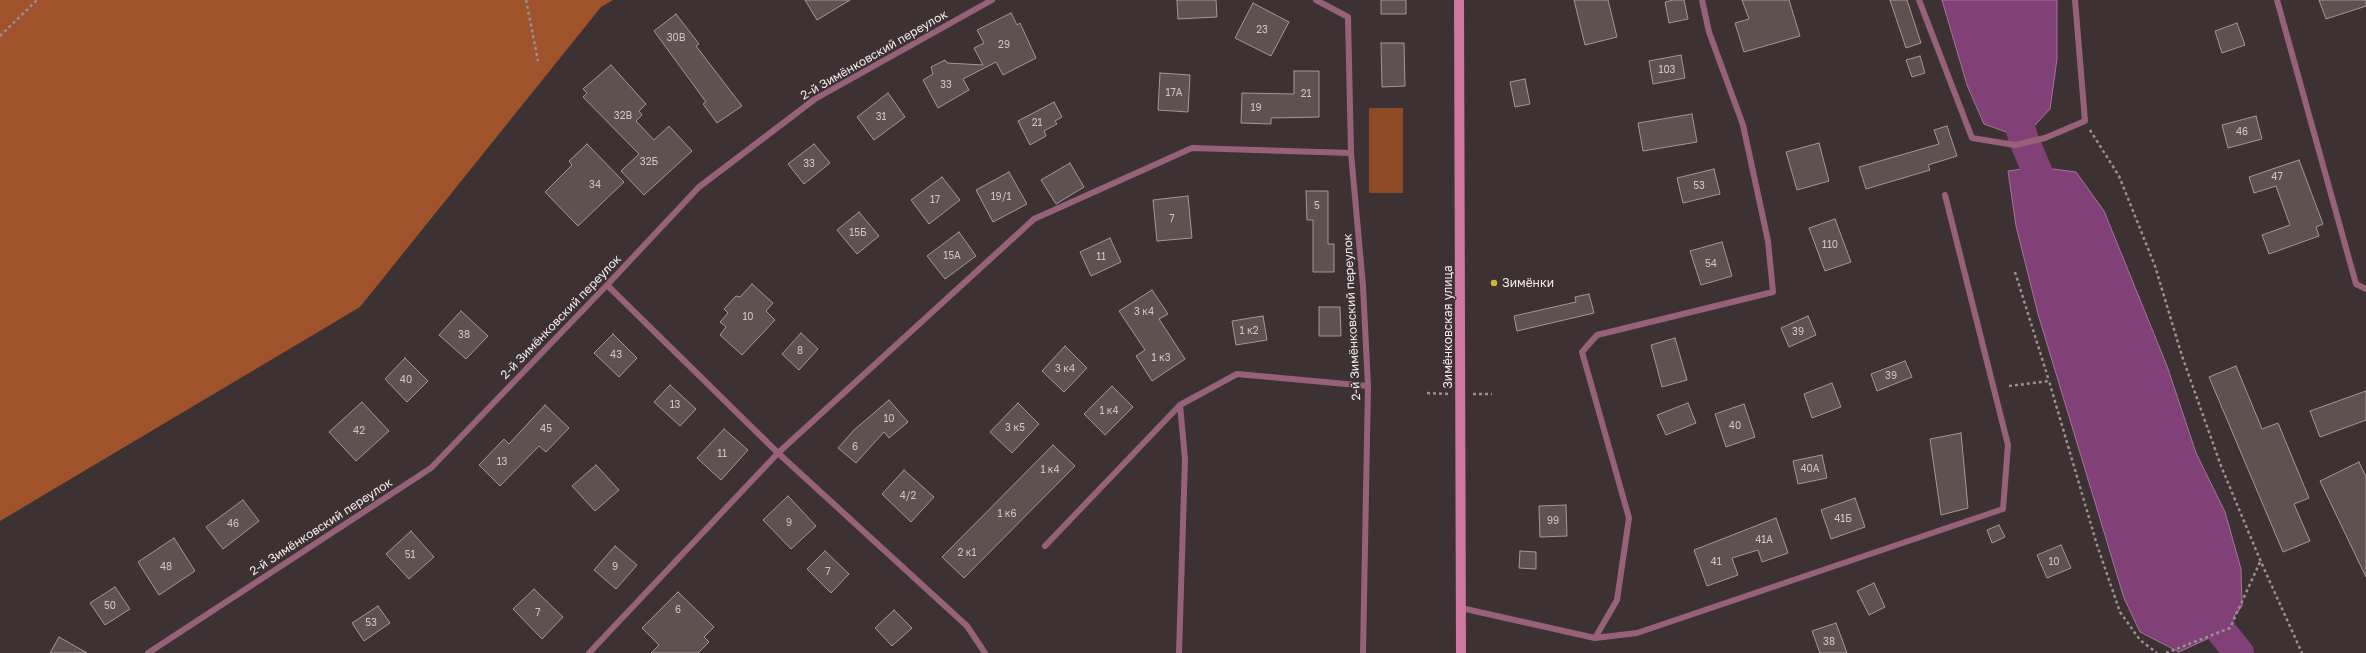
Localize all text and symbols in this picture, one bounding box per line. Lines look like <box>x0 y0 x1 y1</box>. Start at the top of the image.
street label: 2-й Зимёнковский переулок <box>798 7 950 103</box>
house number: 23 <box>1256 24 1268 36</box>
house number: 30В <box>667 32 685 44</box>
house number: 29 <box>998 39 1010 51</box>
house number: 103 <box>1659 64 1675 76</box>
house number: 33 <box>940 79 952 91</box>
house number: 17А <box>1166 87 1182 99</box>
house number: 21 <box>1301 88 1311 100</box>
house number: 19 <box>1251 102 1261 114</box>
house number: 32В <box>614 110 632 122</box>
house number: 31 <box>876 111 886 123</box>
house number: 21 <box>1032 117 1042 129</box>
house number: 46 <box>2236 126 2248 138</box>
house number: 32Б <box>640 156 658 168</box>
house number: 33 <box>803 158 815 170</box>
house number: 47 <box>2271 171 2283 183</box>
house number: 34 <box>589 179 601 191</box>
house number: 53 <box>1693 180 1705 192</box>
house number: 19/1 <box>991 191 1011 203</box>
house number: 17 <box>930 194 940 206</box>
house number: 5 <box>1314 200 1320 212</box>
house number: 7 <box>1169 213 1175 225</box>
house number: 15Б <box>849 227 867 239</box>
street label: 2-й Зимёнковский переулок <box>1340 233 1364 401</box>
house number: 110 <box>1822 239 1838 251</box>
house number: 15А <box>943 250 961 262</box>
house number: 11 <box>1096 251 1106 263</box>
street label: 2-й Зимёнковский переулок <box>498 252 624 382</box>
house number: 54 <box>1705 258 1717 270</box>
street label: Зимёнковская улица <box>1441 265 1455 389</box>
place label: Зимёнки <box>1502 276 1554 290</box>
marker: Зимёнки <box>1489 278 1499 288</box>
house number: 3 к4 <box>1134 306 1154 318</box>
house number: 10 <box>742 311 754 323</box>
house number: 1 к2 <box>1240 325 1258 337</box>
house number: 39 <box>1792 326 1804 338</box>
house number: 38 <box>458 329 470 341</box>
house number: 8 <box>797 345 803 357</box>
house number: 43 <box>610 349 622 361</box>
house number: 1 к3 <box>1152 352 1170 364</box>
house number: 3 к4 <box>1055 363 1075 375</box>
house number: 39 <box>1885 370 1897 382</box>
house number: 40 <box>400 374 412 386</box>
house number: 13 <box>670 399 680 411</box>
house number: 1 к4 <box>1099 405 1119 417</box>
house number: 10 <box>883 413 895 425</box>
house number: 40 <box>1729 420 1741 432</box>
house number: 3 к5 <box>1005 422 1025 434</box>
house number: 45 <box>540 423 552 435</box>
house number: 42 <box>353 425 365 437</box>
house number: 6 <box>852 441 858 453</box>
house number: 11 <box>717 448 727 460</box>
house number: 13 <box>497 456 507 468</box>
house number: 40А <box>1801 463 1819 475</box>
house number: 1 к4 <box>1040 464 1060 476</box>
street label: 2-й Зимёнковский переулок <box>247 475 395 579</box>
house number: 4/2 <box>900 490 916 502</box>
house number: 1 к6 <box>997 508 1017 520</box>
house number: 41Б <box>1834 513 1852 525</box>
house number: 99 <box>1547 515 1559 527</box>
house number: 9 <box>786 517 792 529</box>
house number: 46 <box>227 518 239 530</box>
house number: 41А <box>1755 534 1773 546</box>
house number: 2 к1 <box>958 547 976 559</box>
house number: 51 <box>405 549 415 561</box>
house number: 41 <box>1711 556 1721 568</box>
house number: 10 <box>2048 556 2060 568</box>
house number: 48 <box>160 561 172 573</box>
house number: 9 <box>612 561 618 573</box>
house number: 7 <box>825 566 831 578</box>
house number: 50 <box>104 600 116 612</box>
house number: 6 <box>675 604 681 616</box>
house number: 7 <box>535 607 541 619</box>
house number: 53 <box>365 617 377 629</box>
house number: 38 <box>1823 636 1835 648</box>

